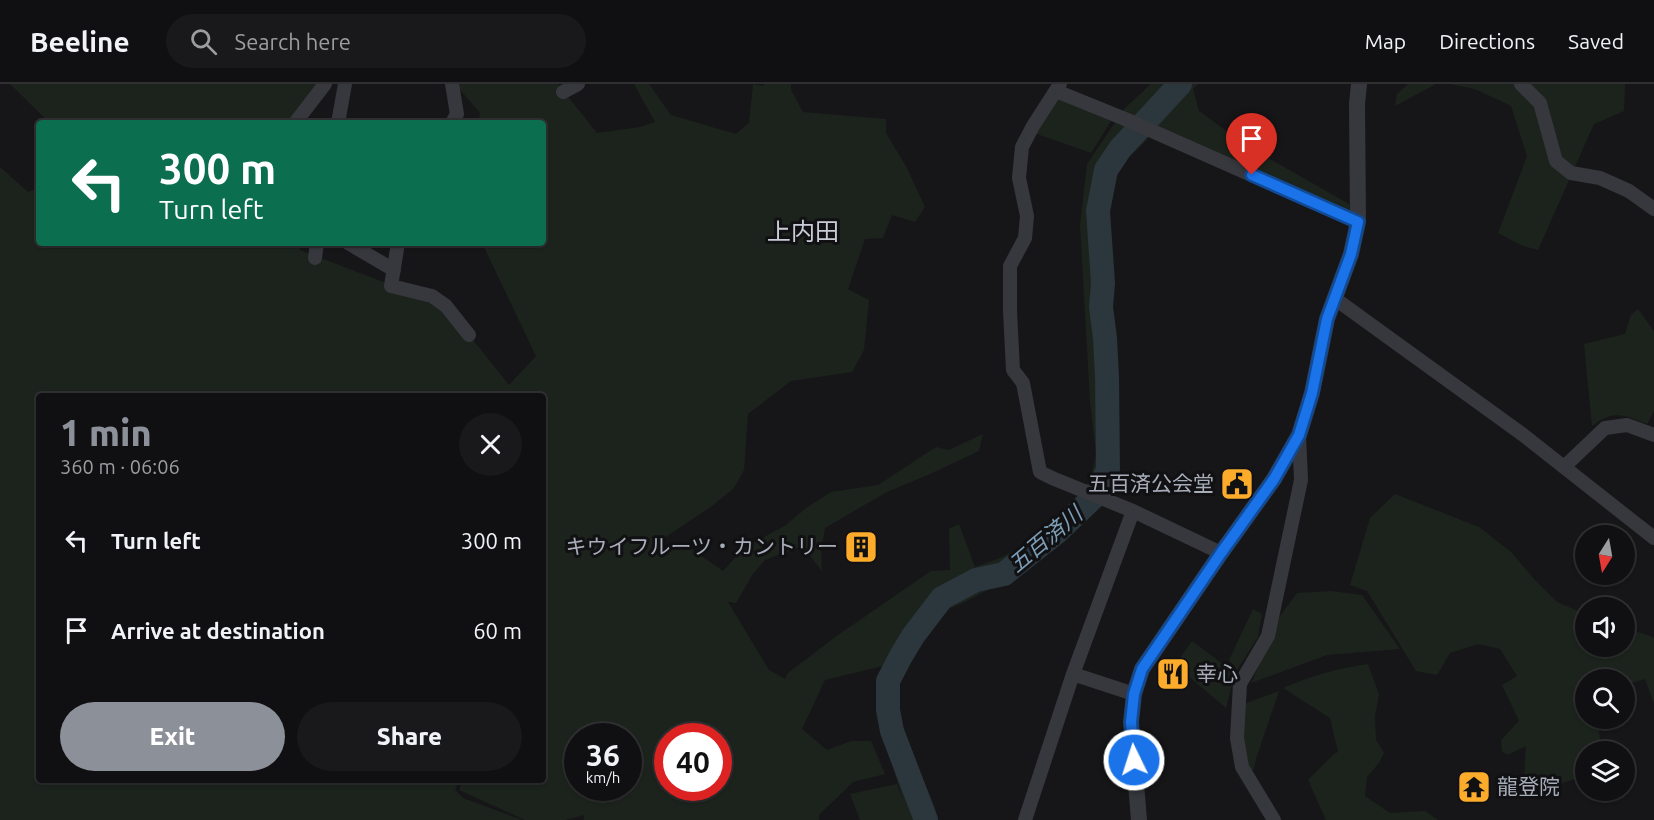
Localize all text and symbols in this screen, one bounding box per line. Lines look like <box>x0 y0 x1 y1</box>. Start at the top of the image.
search box <box>166 14 586 68</box>
icon: search <box>187 25 220 58</box>
text: Beeline <box>30 26 130 57</box>
text: Search here <box>235 29 351 54</box>
text: Map <box>1365 29 1406 53</box>
text: Directions <box>1439 29 1535 53</box>
text: Saved <box>1568 29 1624 53</box>
pin <box>1226 113 1277 175</box>
icon: arrive <box>1235 122 1268 155</box>
icon: left <box>60 144 138 222</box>
text: 300 m <box>159 145 276 192</box>
text: Turn left <box>159 194 263 224</box>
district label: 上内田 <box>767 218 839 245</box>
text: 1 min <box>60 412 152 453</box>
button: close <box>459 413 522 476</box>
text: 360 m · 06:06 <box>60 455 180 478</box>
public building icon: 五百済公会堂 <box>1219 466 1255 502</box>
place label: 五百済公会堂 <box>1088 471 1214 495</box>
water label: 五百済川 <box>1003 499 1088 576</box>
icon: left <box>60 524 93 557</box>
north arrow <box>1575 525 1635 585</box>
map controls <box>1575 525 1635 801</box>
text: Turn left <box>111 528 201 553</box>
text: 300 m <box>461 528 522 553</box>
building icon: キウイフルーツ・カントリー <box>843 529 879 565</box>
place label: キウイフルーツ・カントリー <box>565 534 838 558</box>
button: sound <box>1575 597 1635 657</box>
icon: arrive <box>60 614 93 647</box>
text: Arrive at destination <box>111 618 325 643</box>
text: 60 m <box>473 618 522 643</box>
restaurant icon: 幸心 <box>1155 656 1191 692</box>
place label: 幸心 <box>1196 661 1238 685</box>
button: search <box>1575 669 1635 729</box>
button: Exit <box>60 702 285 771</box>
button: Share <box>297 702 522 771</box>
speed limit sign: 40 <box>654 723 732 801</box>
position arrow <box>1102 728 1166 792</box>
text: 36 <box>586 738 620 772</box>
button: layers <box>1575 741 1635 801</box>
text: km/h <box>586 769 620 786</box>
temple icon: 龍登院 <box>1456 769 1492 805</box>
place label: 龍登院 <box>1497 774 1560 798</box>

